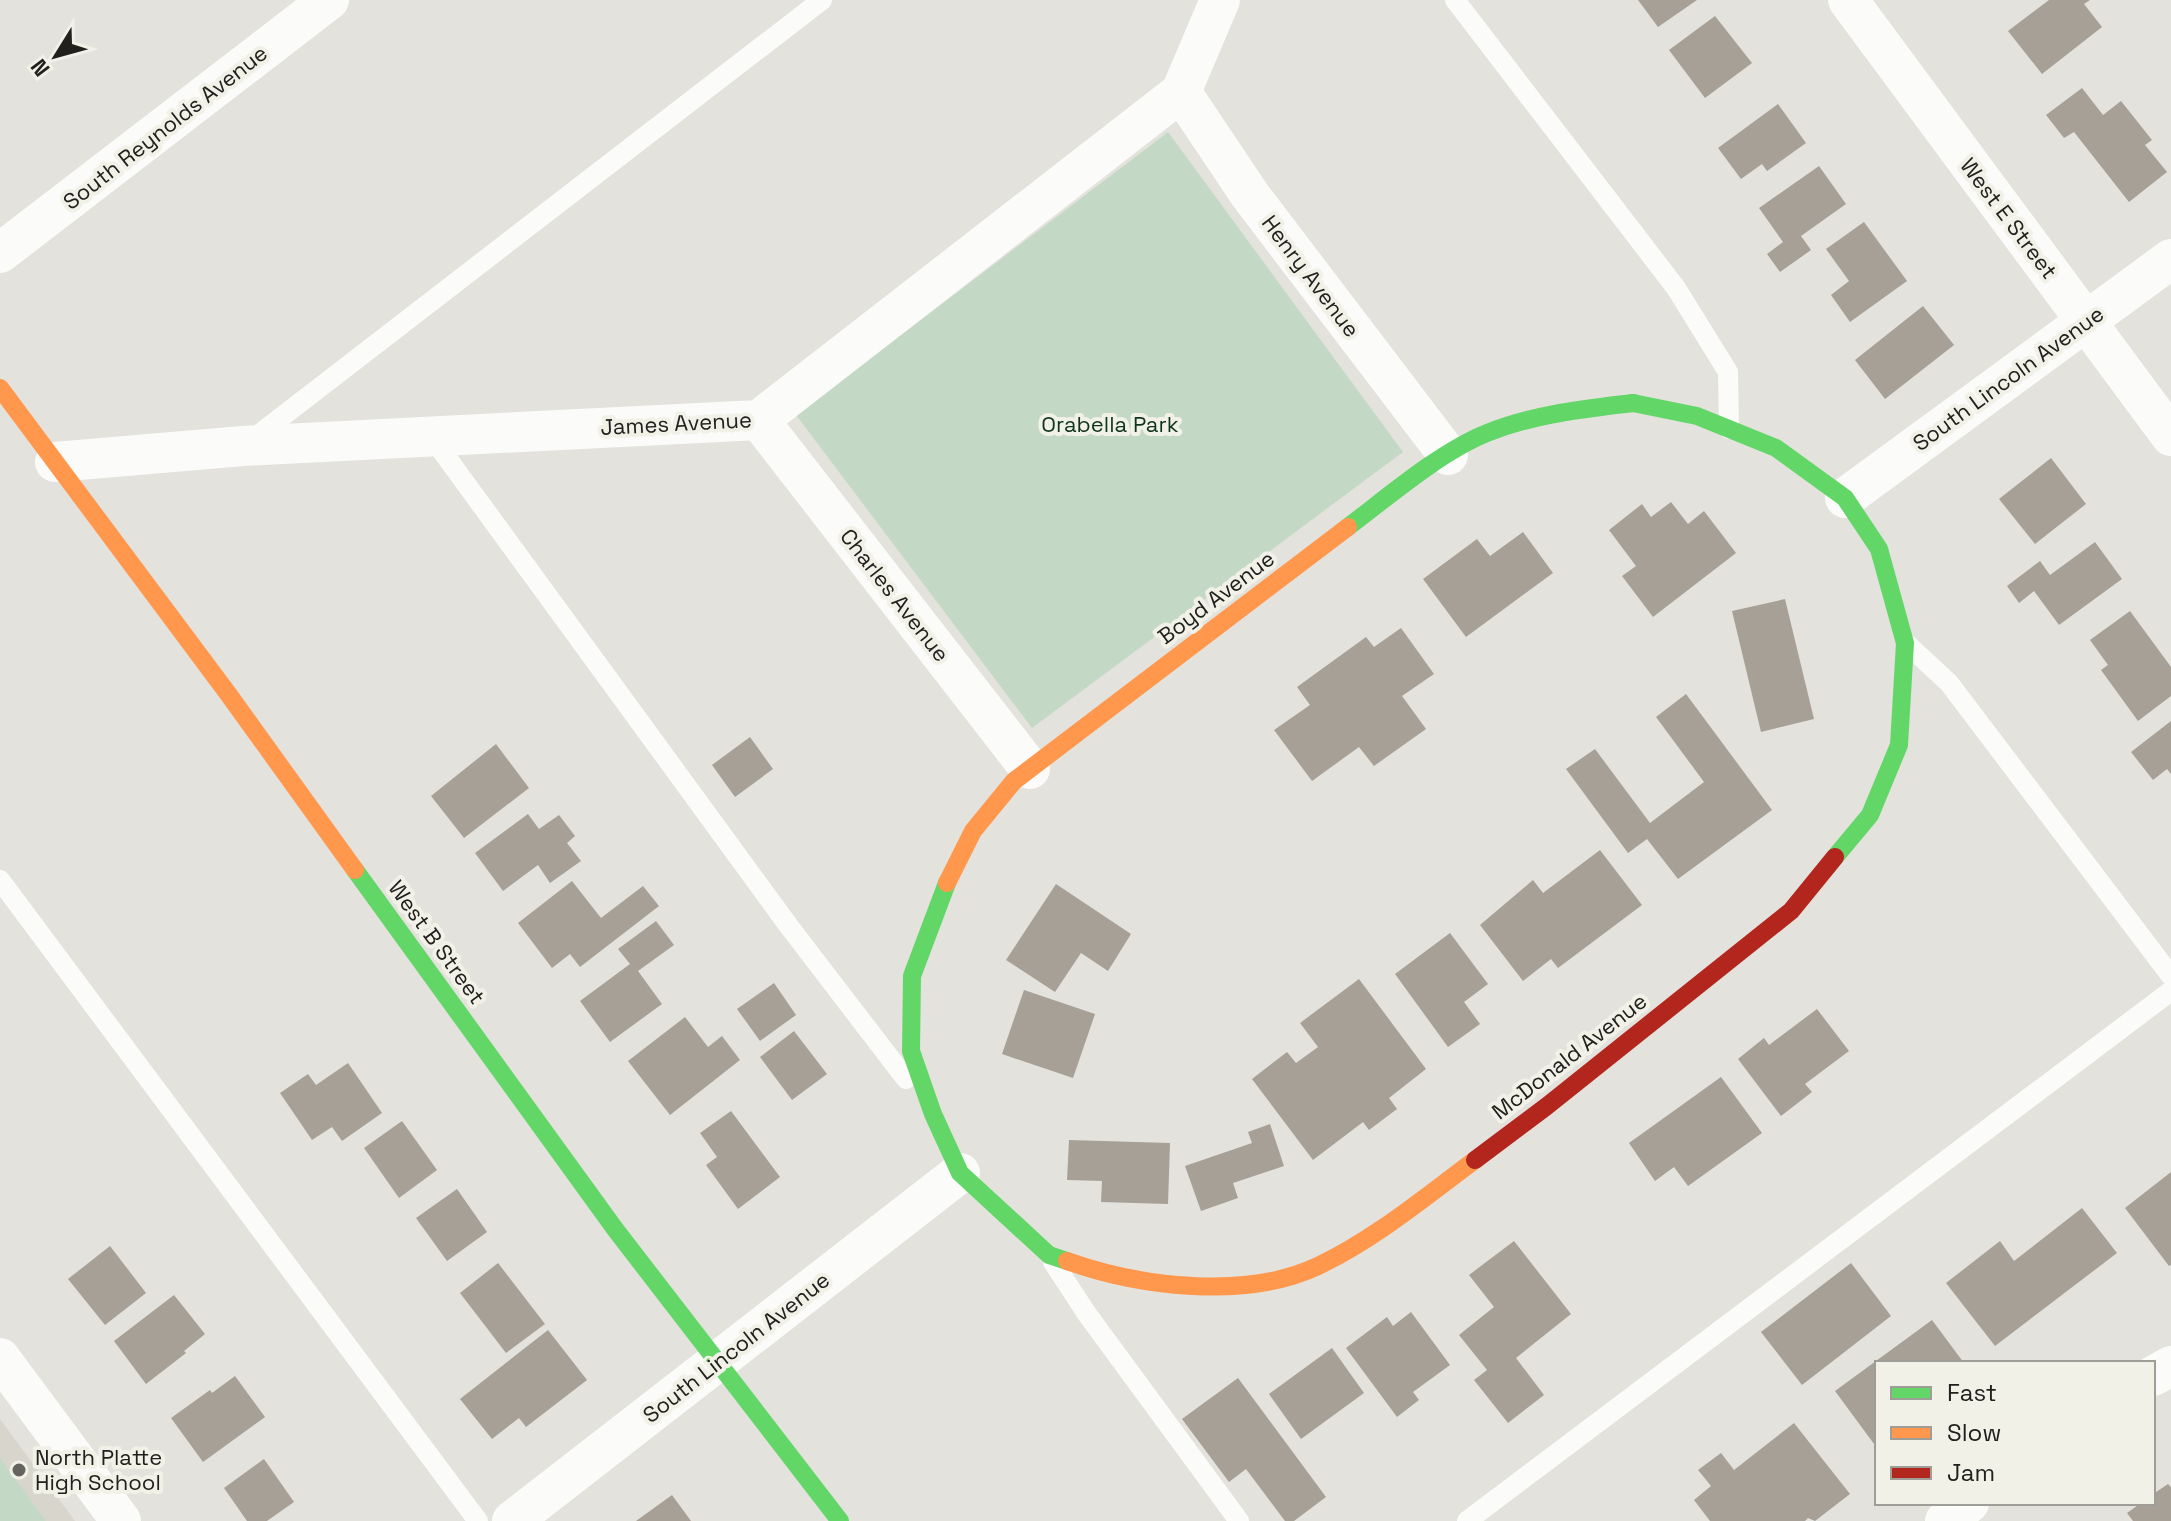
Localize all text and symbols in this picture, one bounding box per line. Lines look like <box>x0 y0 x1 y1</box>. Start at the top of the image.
north arrow <box>16 16 96 96</box>
street label: South Reynolds Avenue <box>57 39 273 215</box>
text: N <box>24 54 56 82</box>
street label: West E Street <box>1954 152 2064 284</box>
street label: Henry Avenue <box>1256 209 1366 343</box>
street label: South Lincoln Avenue <box>1907 299 2109 457</box>
street label: James Avenue <box>599 405 753 441</box>
park label: Orabella Park <box>1041 410 1179 438</box>
street label: Charles Avenue <box>834 523 956 667</box>
street label: Boyd Avenue <box>1152 544 1280 650</box>
street label: West B Street <box>383 875 491 1009</box>
street label: McDonald Avenue <box>1486 987 1652 1125</box>
street label: South Lincoln Avenue <box>637 1265 835 1429</box>
legend <box>1875 1361 2155 1505</box>
text: Fast <box>1947 1377 1997 1408</box>
text: Slow <box>1947 1417 2001 1448</box>
place label: North Platte High School <box>35 1443 162 1496</box>
text: Jam <box>1947 1457 1995 1488</box>
marker: North Platte High School <box>10 1461 28 1479</box>

